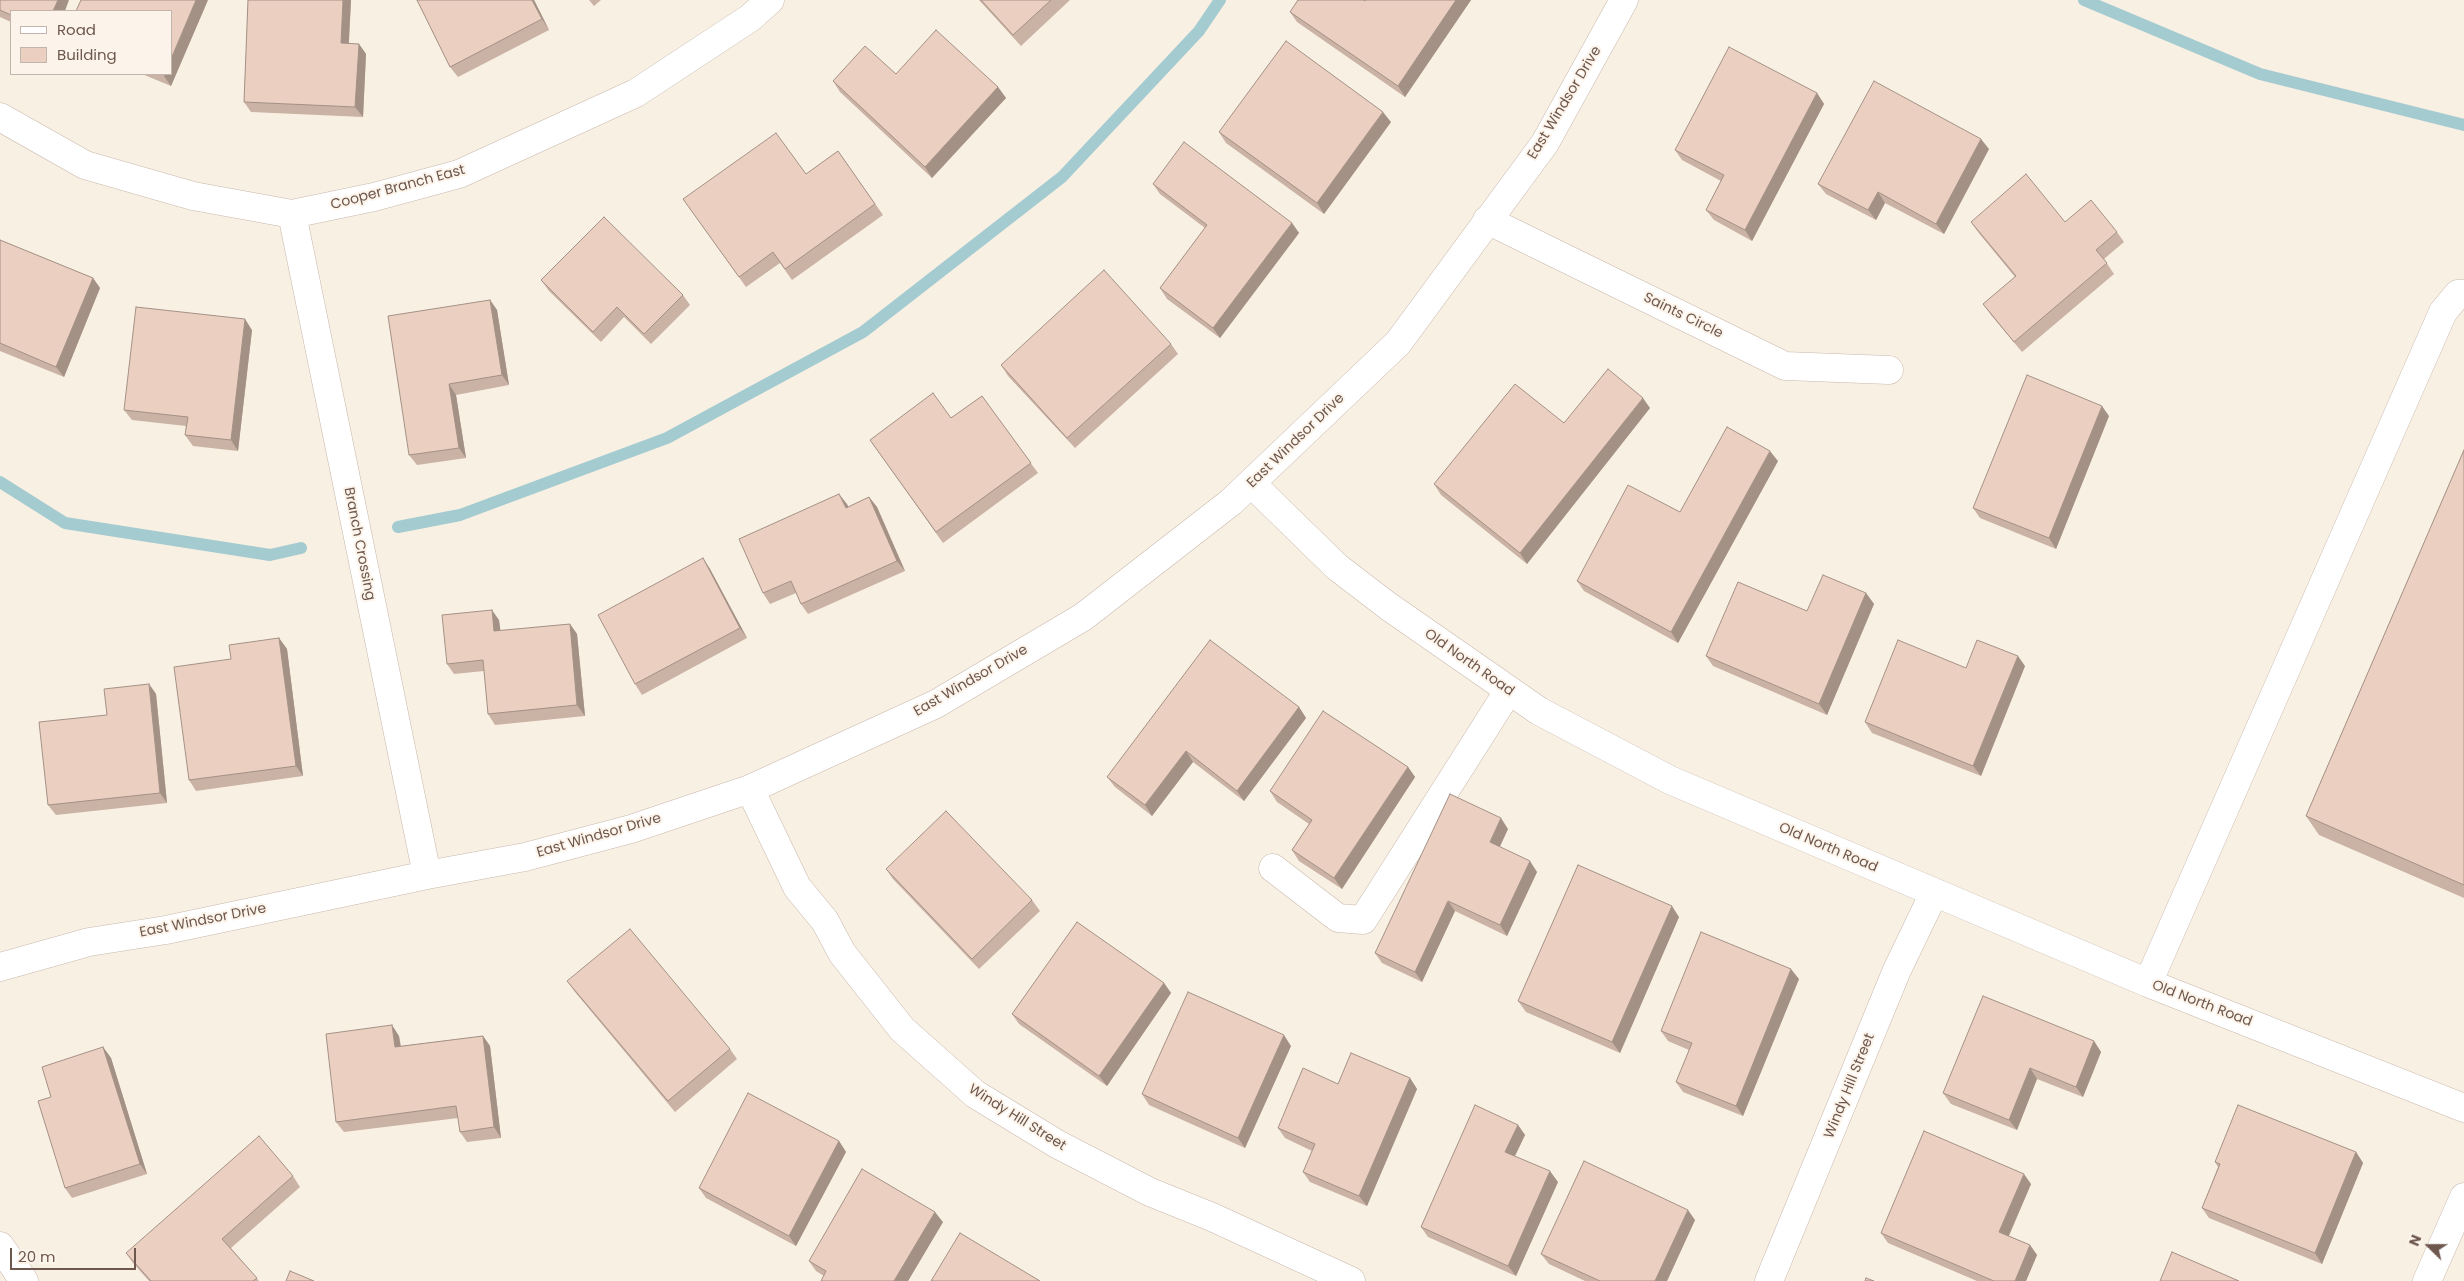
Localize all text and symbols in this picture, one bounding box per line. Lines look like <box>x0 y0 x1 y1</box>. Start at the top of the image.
legend <box>10 10 172 75</box>
text: Road <box>57 19 96 40</box>
text: Building <box>57 44 117 65</box>
street label: East Windsor Drive <box>1525 44 1605 162</box>
street label: Cooper Branch East <box>329 162 467 214</box>
street label: Saints Circle <box>1641 290 1725 342</box>
street label: East Windsor Drive <box>1244 390 1348 492</box>
street label: Branch Crossing <box>340 486 378 602</box>
street label: Old North Road <box>1421 626 1517 700</box>
street label: East Windsor Drive <box>911 642 1031 720</box>
street label: East Windsor Drive <box>535 810 663 862</box>
street label: Old North Road <box>1776 820 1880 876</box>
street label: East Windsor Drive <box>138 900 268 942</box>
street label: Old North Road <box>2150 977 2254 1031</box>
street label: Windy Hill Street <box>1821 1031 1879 1141</box>
street label: Windy Hill Street <box>965 1081 1069 1155</box>
north arrow <box>2404 1221 2454 1271</box>
text: N <box>2404 1232 2426 1249</box>
scale bar <box>12 1238 139 1270</box>
text: 20 m <box>18 1246 56 1267</box>

